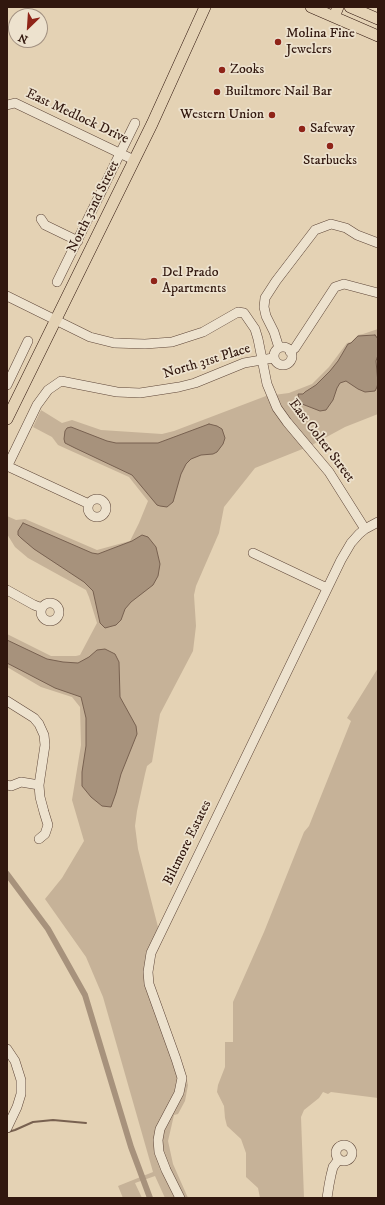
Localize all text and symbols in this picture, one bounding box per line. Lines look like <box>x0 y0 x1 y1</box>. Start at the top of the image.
north arrow <box>8 8 48 48</box>
place label: Molina Fine Jewelers <box>286 26 355 58</box>
text: N <box>16 30 30 46</box>
marker: Molina Fine Jewelers <box>273 37 283 47</box>
place label: Zooks <box>230 62 264 78</box>
marker: Zooks <box>217 65 227 75</box>
place label: Builtmore Nail Bar <box>225 84 332 100</box>
street label: East Medlock Drive <box>23 86 131 148</box>
marker: Builtmore Nail Bar <box>212 87 222 97</box>
place label: Western Union <box>180 107 264 123</box>
marker: Western Union <box>267 110 277 120</box>
place label: Safeway <box>310 121 355 137</box>
marker: Safeway <box>297 124 307 134</box>
marker: Starbucks <box>325 141 335 151</box>
place label: Starbucks <box>303 153 357 169</box>
street label: North 32nd Street <box>64 158 124 256</box>
place label: Del Prado Apartments <box>162 265 226 298</box>
marker: Del Prado Apartments <box>149 276 159 286</box>
street label: North 31st Place <box>161 341 253 383</box>
street label: East Colter Street <box>284 396 358 486</box>
street label: Biltmore Estates <box>160 798 216 888</box>

